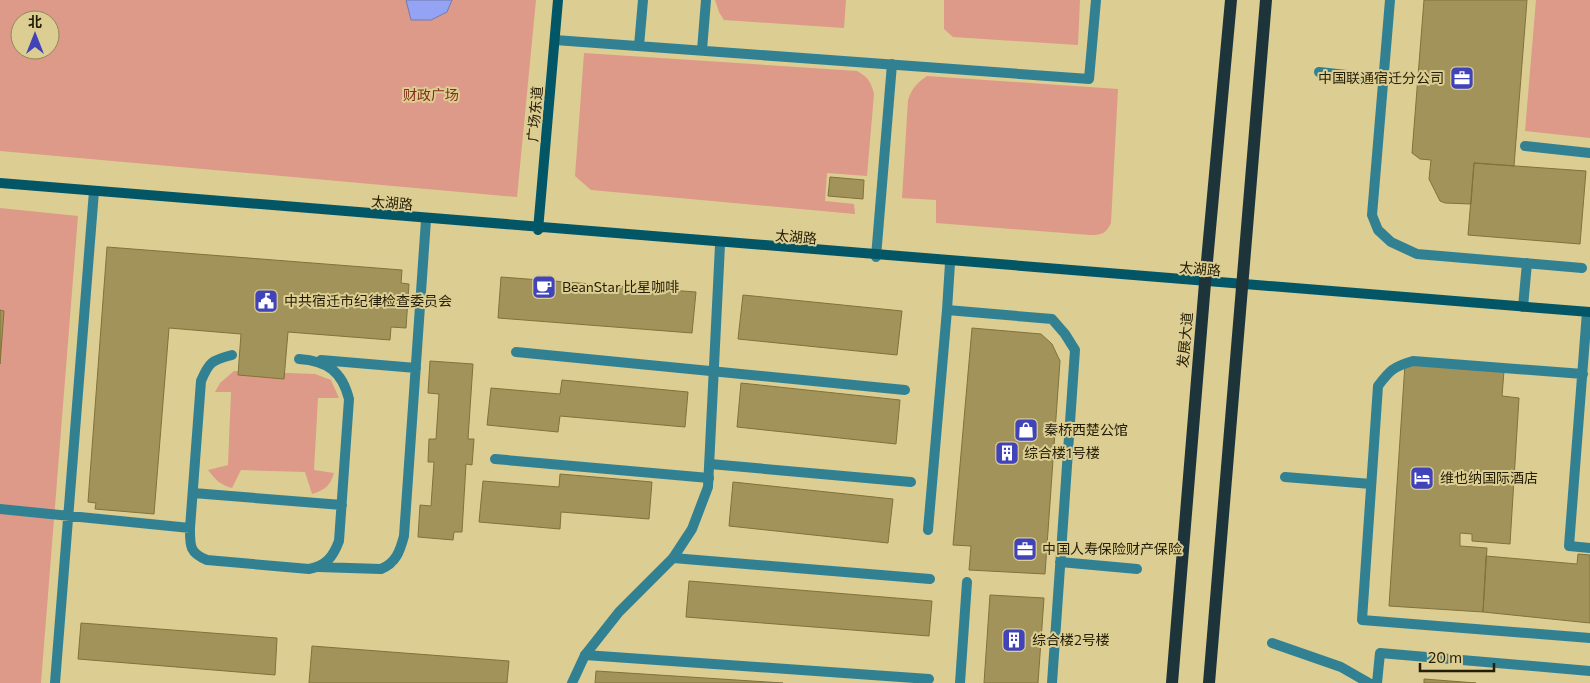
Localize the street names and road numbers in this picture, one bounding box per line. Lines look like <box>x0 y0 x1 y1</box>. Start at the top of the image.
street label: 广场东道 <box>524 85 545 143</box>
street label: 太湖路 <box>370 192 414 213</box>
street label: 太湖路 <box>774 226 818 247</box>
street label: 太湖路 <box>1178 258 1222 279</box>
street label: 发展大道 <box>1174 311 1195 369</box>

